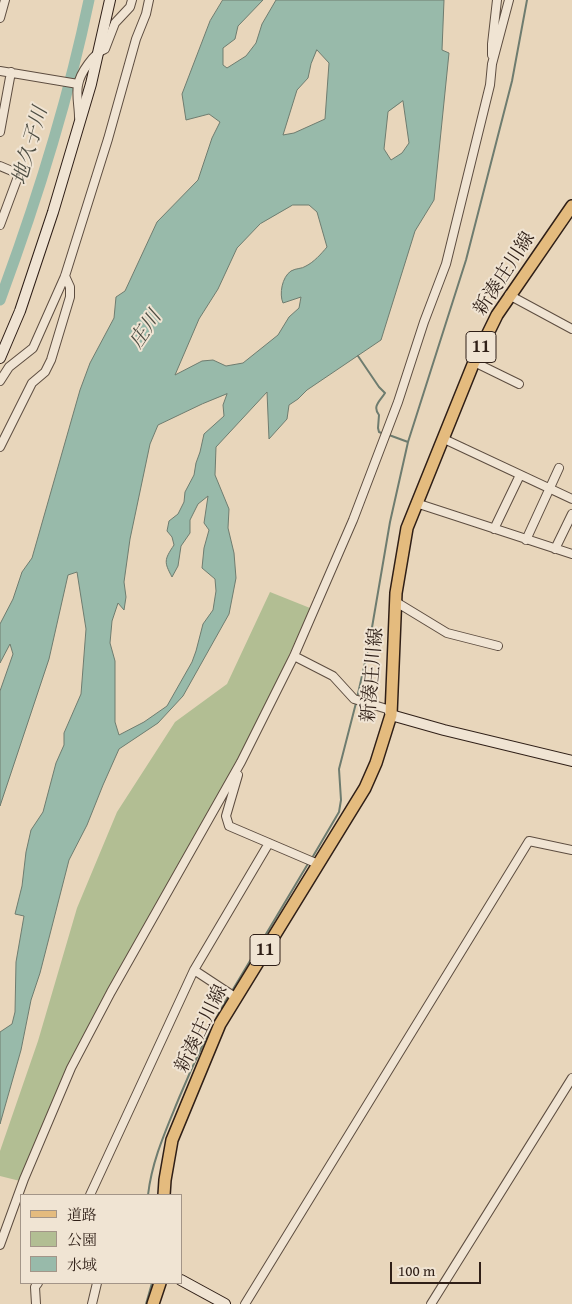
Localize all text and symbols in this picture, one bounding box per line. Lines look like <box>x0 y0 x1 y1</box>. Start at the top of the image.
water label: 地久子川 <box>8 104 54 188</box>
street label: 新湊庄川線 <box>470 228 540 320</box>
water label: 庄川 <box>125 307 167 353</box>
road number: 11 <box>466 332 496 362</box>
street label: 新湊庄川線 <box>358 627 388 723</box>
road number: 11 <box>250 934 280 966</box>
street label: 新湊庄川線 <box>171 981 233 1077</box>
legend <box>20 1194 182 1284</box>
text: 道路 <box>67 1204 97 1225</box>
text: 公園 <box>67 1229 97 1250</box>
scale bar <box>392 1252 483 1284</box>
text: 水域 <box>67 1254 97 1275</box>
text: 100 m <box>398 1260 435 1281</box>

